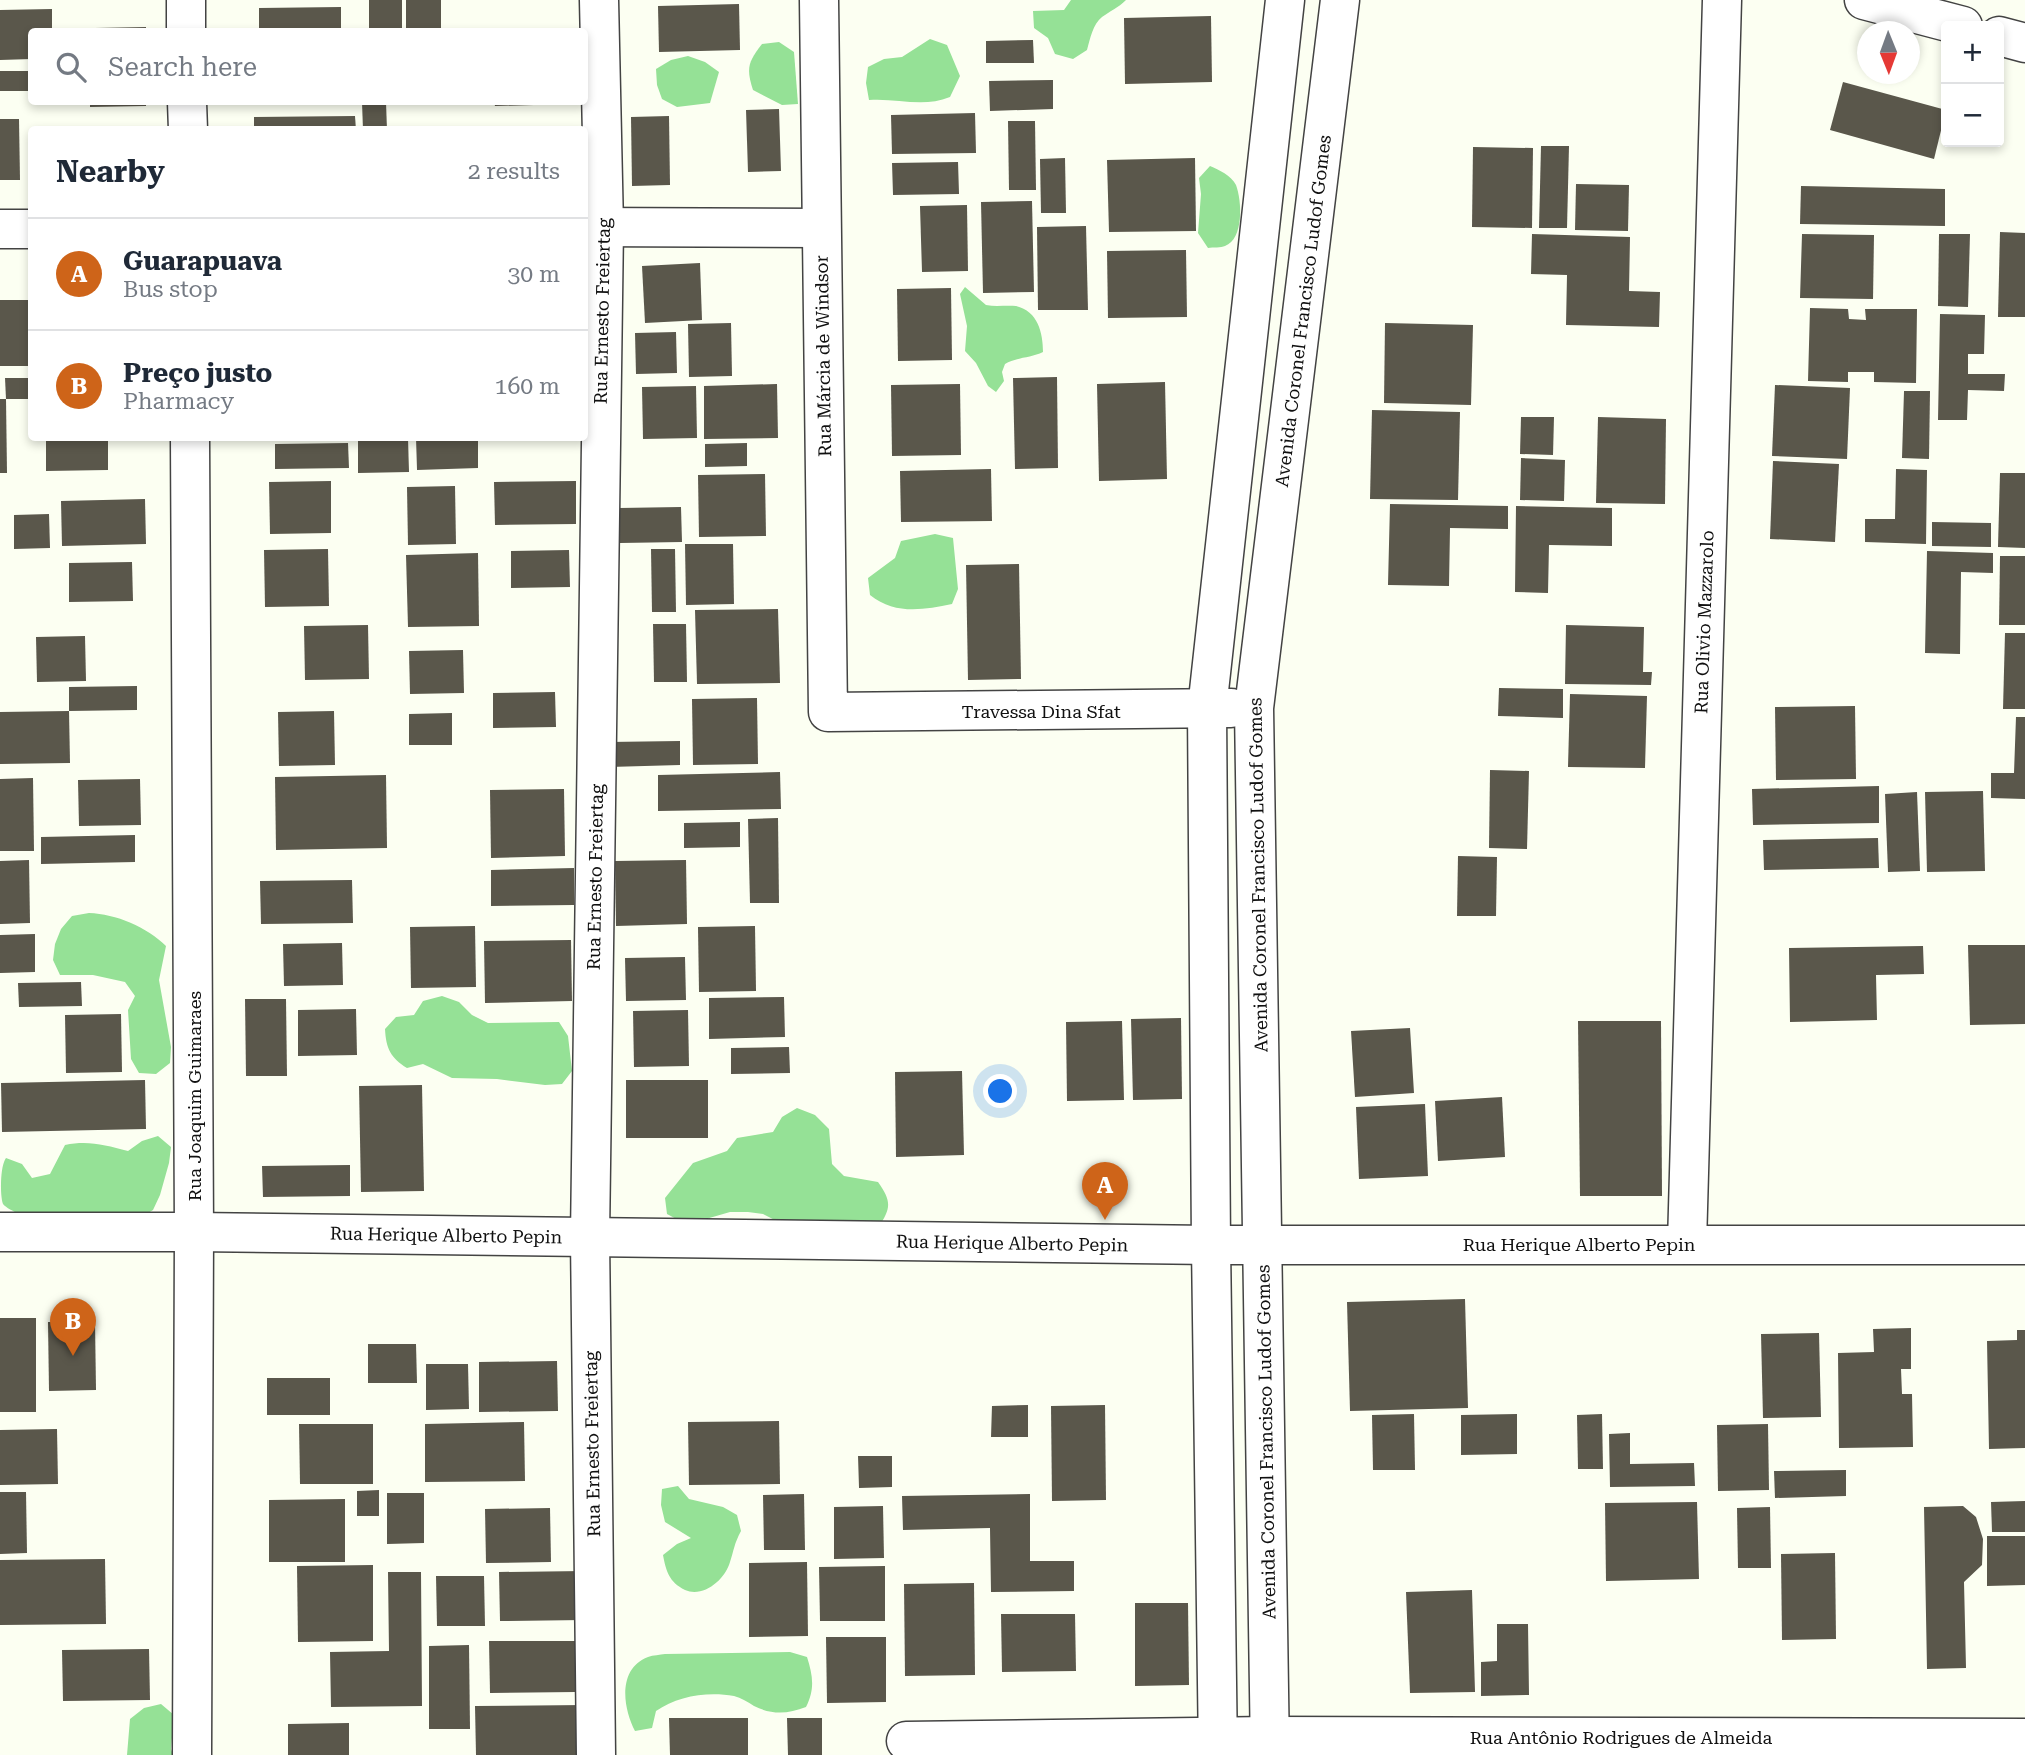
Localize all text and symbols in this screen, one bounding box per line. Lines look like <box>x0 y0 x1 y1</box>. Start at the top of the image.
north arrow <box>1857 21 1920 84</box>
map controls <box>1941 21 2004 147</box>
button: + <box>1941 21 2004 84</box>
search box <box>28 28 588 105</box>
icon: search <box>52 48 90 86</box>
text: Search here <box>108 52 257 82</box>
button: − <box>1941 84 2004 147</box>
street label: Avenida Coronel Francisco Ludof Gomes <box>1271 134 1335 488</box>
text: Nearby <box>56 154 165 189</box>
text: 2 results <box>468 158 560 185</box>
street label: Rua Ernesto Freiertag <box>590 217 614 404</box>
text: Guarapuava <box>123 246 282 276</box>
street label: Rua Márcia de Windsor <box>811 255 835 457</box>
text: A <box>71 261 87 288</box>
text: 30 m <box>507 261 560 288</box>
text: Bus stop <box>123 276 218 303</box>
text: Preço justo <box>123 358 272 388</box>
text: B <box>71 373 87 400</box>
text: 160 m <box>495 373 560 400</box>
text: Pharmacy <box>123 388 234 415</box>
street label: Rua Olivio Mazzarolo <box>1690 530 1718 714</box>
street label: Avenida Coronel Francisco Ludof Gomes <box>1244 697 1272 1053</box>
street label: Travessa Dina Sfat <box>961 701 1121 722</box>
street label: Rua Ernesto Freiertag <box>583 783 607 970</box>
street label: Rua Joaquim Guimaraes <box>184 991 205 1201</box>
your location <box>983 1074 1017 1108</box>
pin: A <box>1082 1162 1128 1220</box>
street label: Rua Herique Alberto Pepin <box>330 1222 563 1248</box>
street label: Rua Herique Alberto Pepin <box>896 1230 1129 1256</box>
street label: Rua Herique Alberto Pepin <box>1463 1234 1696 1255</box>
street label: Avenida Coronel Francisco Ludof Gomes <box>1252 1264 1280 1620</box>
pin: B <box>50 1298 96 1356</box>
street label: Rua Ernesto Freiertag <box>580 1350 604 1537</box>
street label: Rua Antônio Rodrigues de Almeida <box>1470 1727 1773 1748</box>

